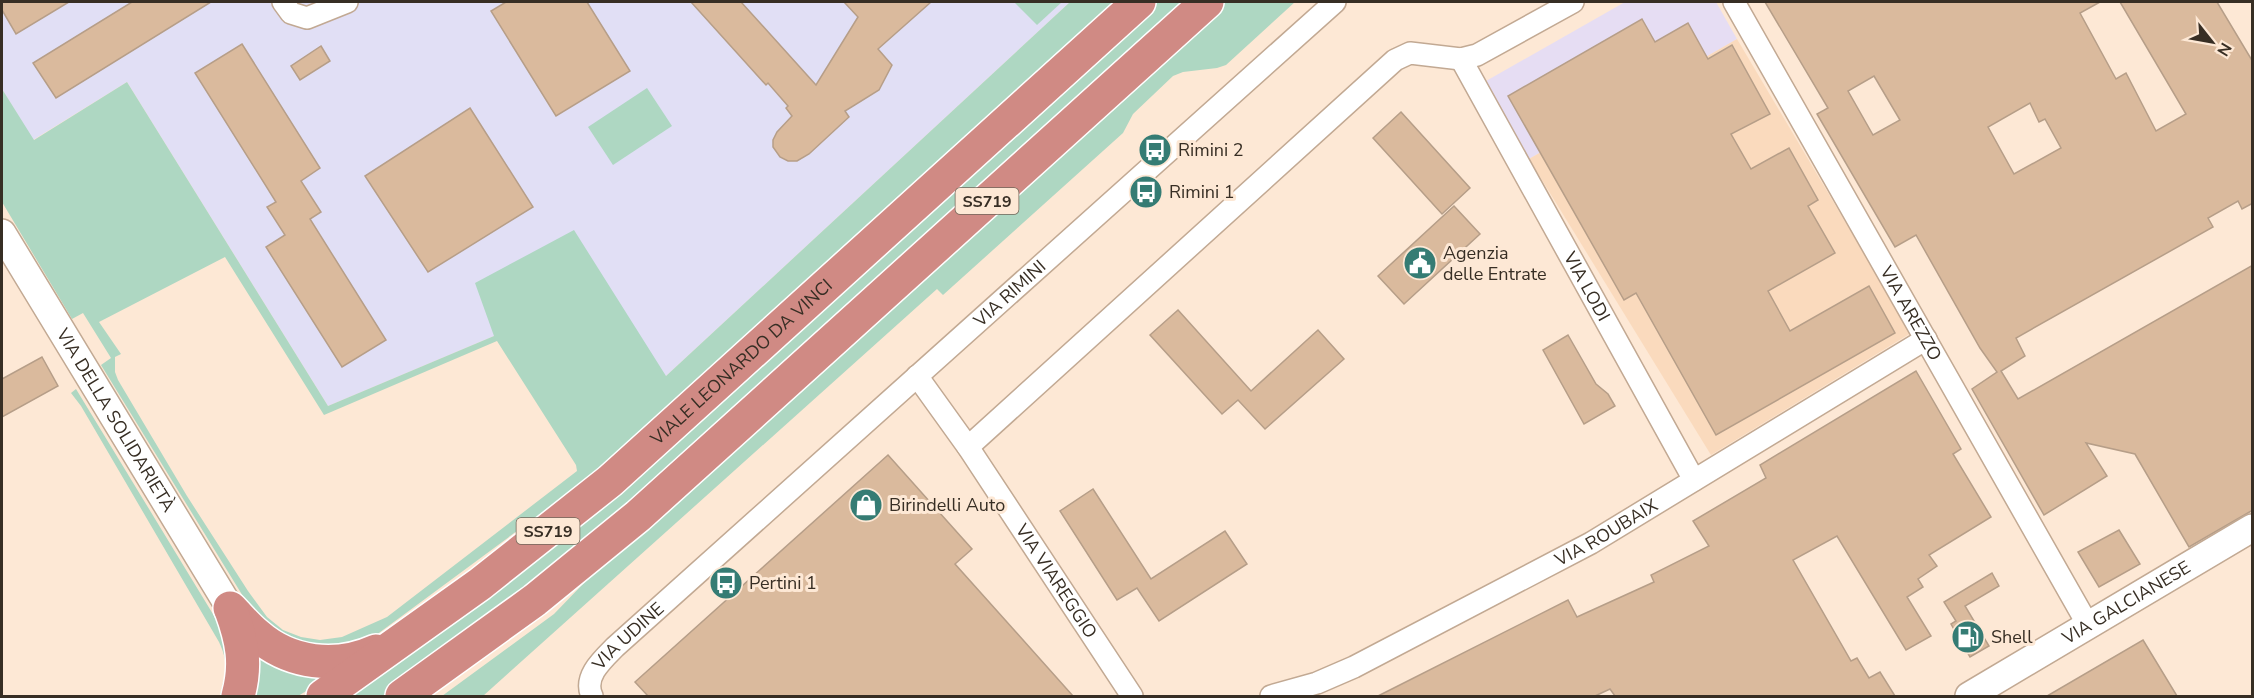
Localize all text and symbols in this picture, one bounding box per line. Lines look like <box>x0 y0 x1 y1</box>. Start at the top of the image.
north arrow <box>2182 12 2242 72</box>
text: N <box>2211 38 2237 60</box>
bus stop icon: Rimini 2 <box>1137 132 1173 168</box>
place label: Rimini 2 <box>1178 138 1244 162</box>
bus stop icon: Rimini 1 <box>1128 174 1164 210</box>
place label: Rimini 1 <box>1169 180 1235 204</box>
road number: SS719 <box>956 188 1018 214</box>
place label: Agenzia delle Entrate <box>1443 241 1547 286</box>
public building icon: Agenzia delle Entrate <box>1402 245 1438 281</box>
street label: VIA LODI <box>1558 247 1616 325</box>
street label: VIA RIMINI <box>968 255 1051 333</box>
street label: VIA AREZZO <box>1874 261 1947 365</box>
street label: VIALE LEONARDO DA VINCI <box>645 273 837 451</box>
street label: VIA DELLA SOLIDARIETÀ <box>50 323 181 516</box>
shop icon: Birindelli Auto <box>848 487 884 523</box>
place label: Birindelli Auto <box>889 493 1005 517</box>
street label: VIA ROUBAIX <box>1550 493 1662 572</box>
road number: SS719 <box>516 518 580 544</box>
street label: VIA VIAREGGIO <box>1009 519 1103 643</box>
street label: VIA GALCIANESE <box>2057 555 2195 650</box>
bus stop icon: Pertini 1 <box>708 565 744 601</box>
place label: Pertini 1 <box>749 571 817 595</box>
street label: VIA UDINE <box>586 597 669 676</box>
fuel station icon: Shell <box>1950 619 1986 655</box>
place label: Shell <box>1991 625 2033 649</box>

